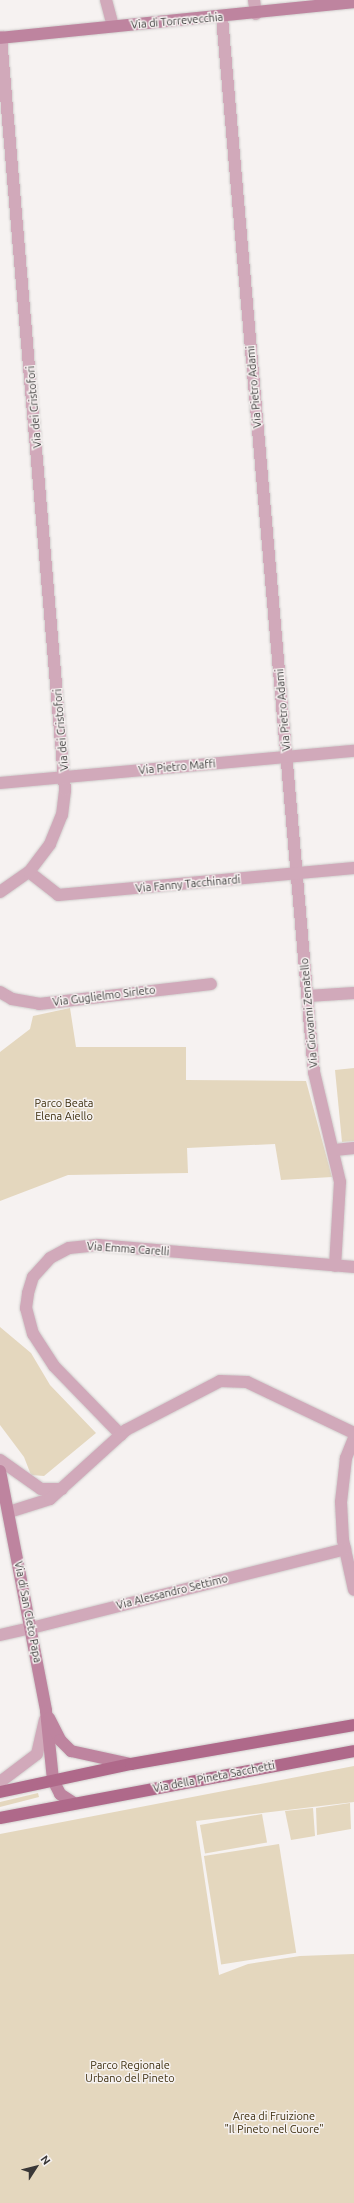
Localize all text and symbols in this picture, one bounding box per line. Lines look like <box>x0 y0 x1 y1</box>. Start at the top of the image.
street label: Via di Torrevecchia <box>130 10 224 32</box>
street label: Via Pietro Adami <box>244 345 264 429</box>
street label: Via dei Cristofori <box>24 365 44 449</box>
street label: Via Pietro Adami <box>273 668 293 752</box>
street label: Via dei Cristofori <box>51 688 71 772</box>
street label: Via Pietro Maffi <box>138 757 216 777</box>
street label: Via Fanny Tacchinardi <box>135 873 241 895</box>
street label: Via Giovanni Zenatello <box>298 958 320 1068</box>
street label: Via Guglielmo Sirleto <box>52 983 156 1009</box>
park label: Parco Beata Elena Aiello <box>35 1097 93 1123</box>
street label: Via Emma Carelli <box>86 1240 170 1258</box>
street label: Via di San Cleto Papa <box>12 1560 44 1664</box>
street label: Via Alessandro Settimo <box>115 1572 229 1612</box>
street label: Via della Pineta Sacchetti <box>152 1759 276 1795</box>
park label: Parco Regionale Urbano del Pineto <box>85 2059 175 2085</box>
park label: Area di Fruizione "Il Pineto nel Cuore" <box>224 2110 324 2136</box>
north arrow <box>16 2147 56 2187</box>
text: N <box>38 2153 53 2167</box>

